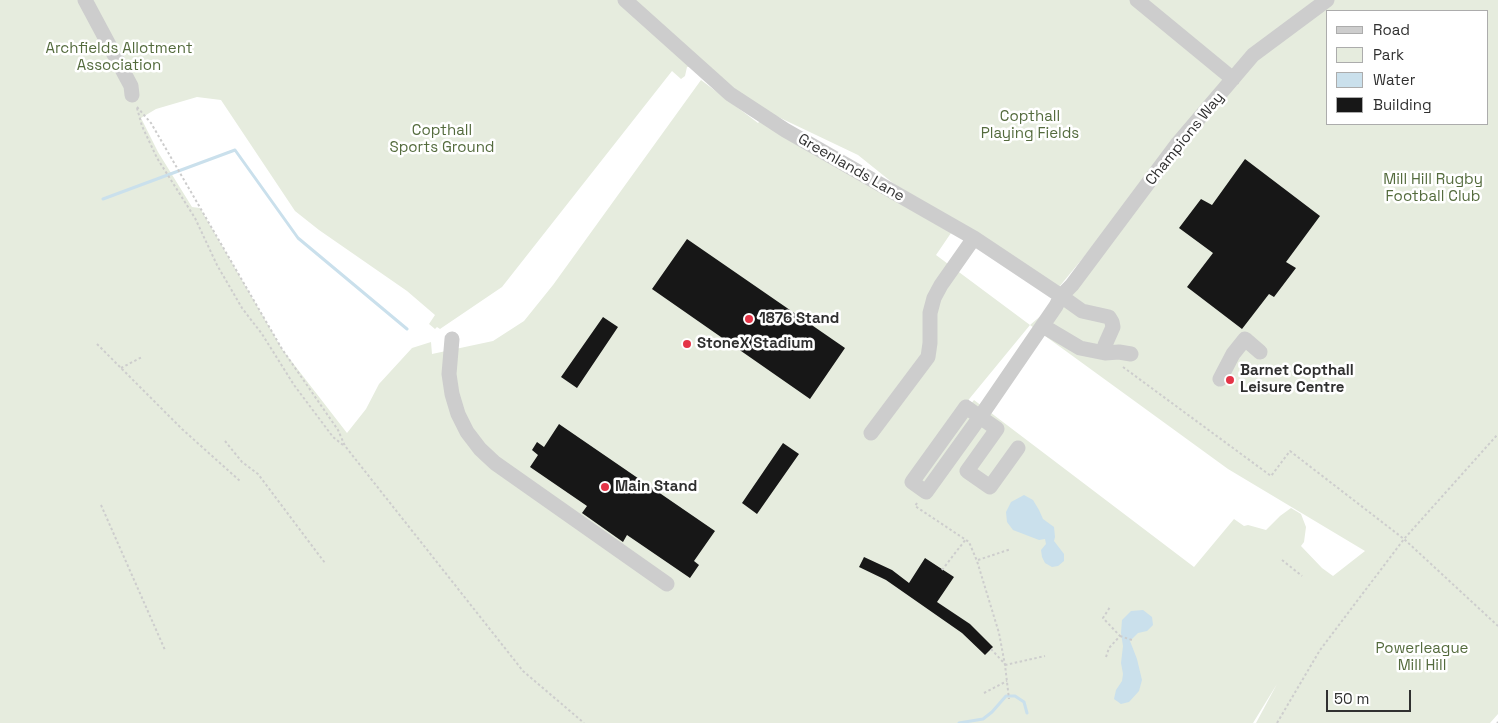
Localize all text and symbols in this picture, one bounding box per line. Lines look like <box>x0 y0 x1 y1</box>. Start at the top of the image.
legend <box>1326 10 1488 125</box>
text: Road <box>1373 20 1410 39</box>
park label: Archfields Allotment Association <box>45 40 193 75</box>
text: Park <box>1373 45 1404 64</box>
text: Water <box>1373 70 1415 89</box>
street label: Champions Way <box>1142 89 1228 189</box>
text: Building <box>1373 95 1432 114</box>
park label: Copthall Playing Fields <box>981 108 1079 143</box>
park label: Copthall Sports Ground <box>389 122 495 157</box>
street label: Greenlands Lane <box>795 130 907 206</box>
park label: Mill Hill Rugby Football Club <box>1383 171 1483 206</box>
place label: 1876 Stand <box>759 310 839 328</box>
marker: 1876 Stand <box>743 313 755 325</box>
place label: StoneX Stadium <box>697 335 813 353</box>
marker: StoneX Stadium <box>681 338 693 350</box>
place label: Barnet Copthall Leisure Centre <box>1240 362 1354 397</box>
marker: Barnet Copthall Leisure Centre <box>1224 374 1236 386</box>
place label: Main Stand <box>615 478 697 496</box>
marker: Main Stand <box>599 481 611 493</box>
park label: Powerleague Mill Hill <box>1376 640 1468 675</box>
scale bar <box>1328 680 1413 712</box>
text: 50 m <box>1334 689 1369 708</box>

